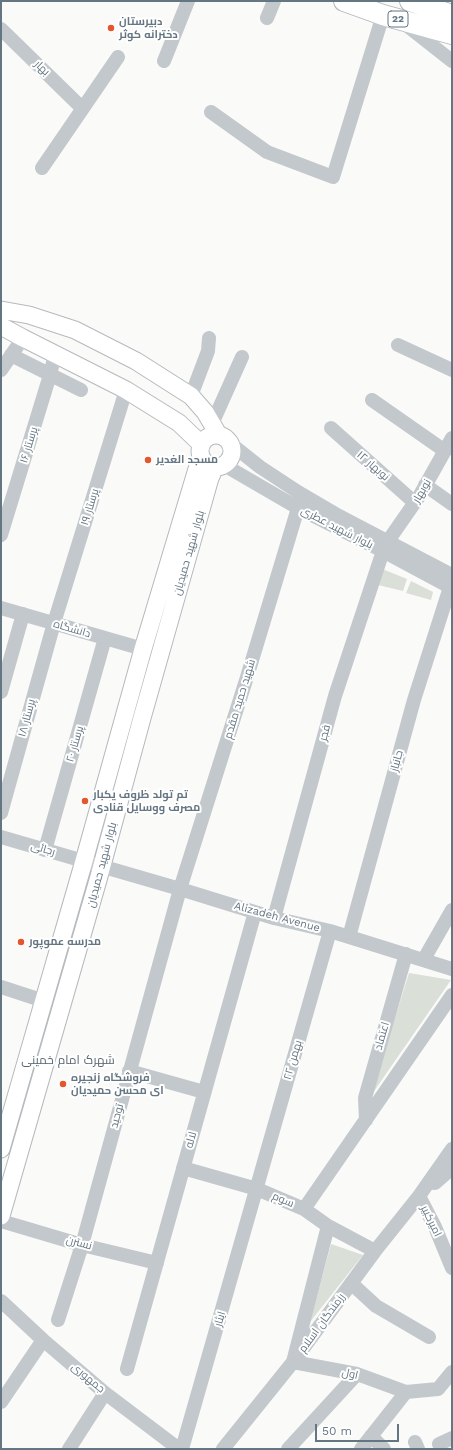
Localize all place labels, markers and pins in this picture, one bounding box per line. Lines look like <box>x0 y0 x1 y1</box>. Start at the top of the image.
place label: دبیرستان دخترانه کوثر <box>119 15 178 41</box>
marker: دبیرستان دخترانه کوثر <box>106 23 116 33</box>
place label: مسجد الغدیر <box>156 453 218 467</box>
marker: مسجد الغدیر <box>143 455 153 465</box>
place label: تم تولد ظروف یکبار مصرف ووسایل قنادی <box>93 788 200 814</box>
marker: تم تولد ظروف یکبار مصرف ووسایل قنادی <box>80 796 90 806</box>
place label: مدرسه عموپور <box>29 935 101 949</box>
marker: مدرسه عموپور <box>16 937 26 947</box>
place label: فروشگاه زنجیره ای محسن حمیدیان <box>71 1071 164 1097</box>
marker: فروشگاه زنجیره ای محسن حمیدیان <box>58 1079 68 1089</box>

